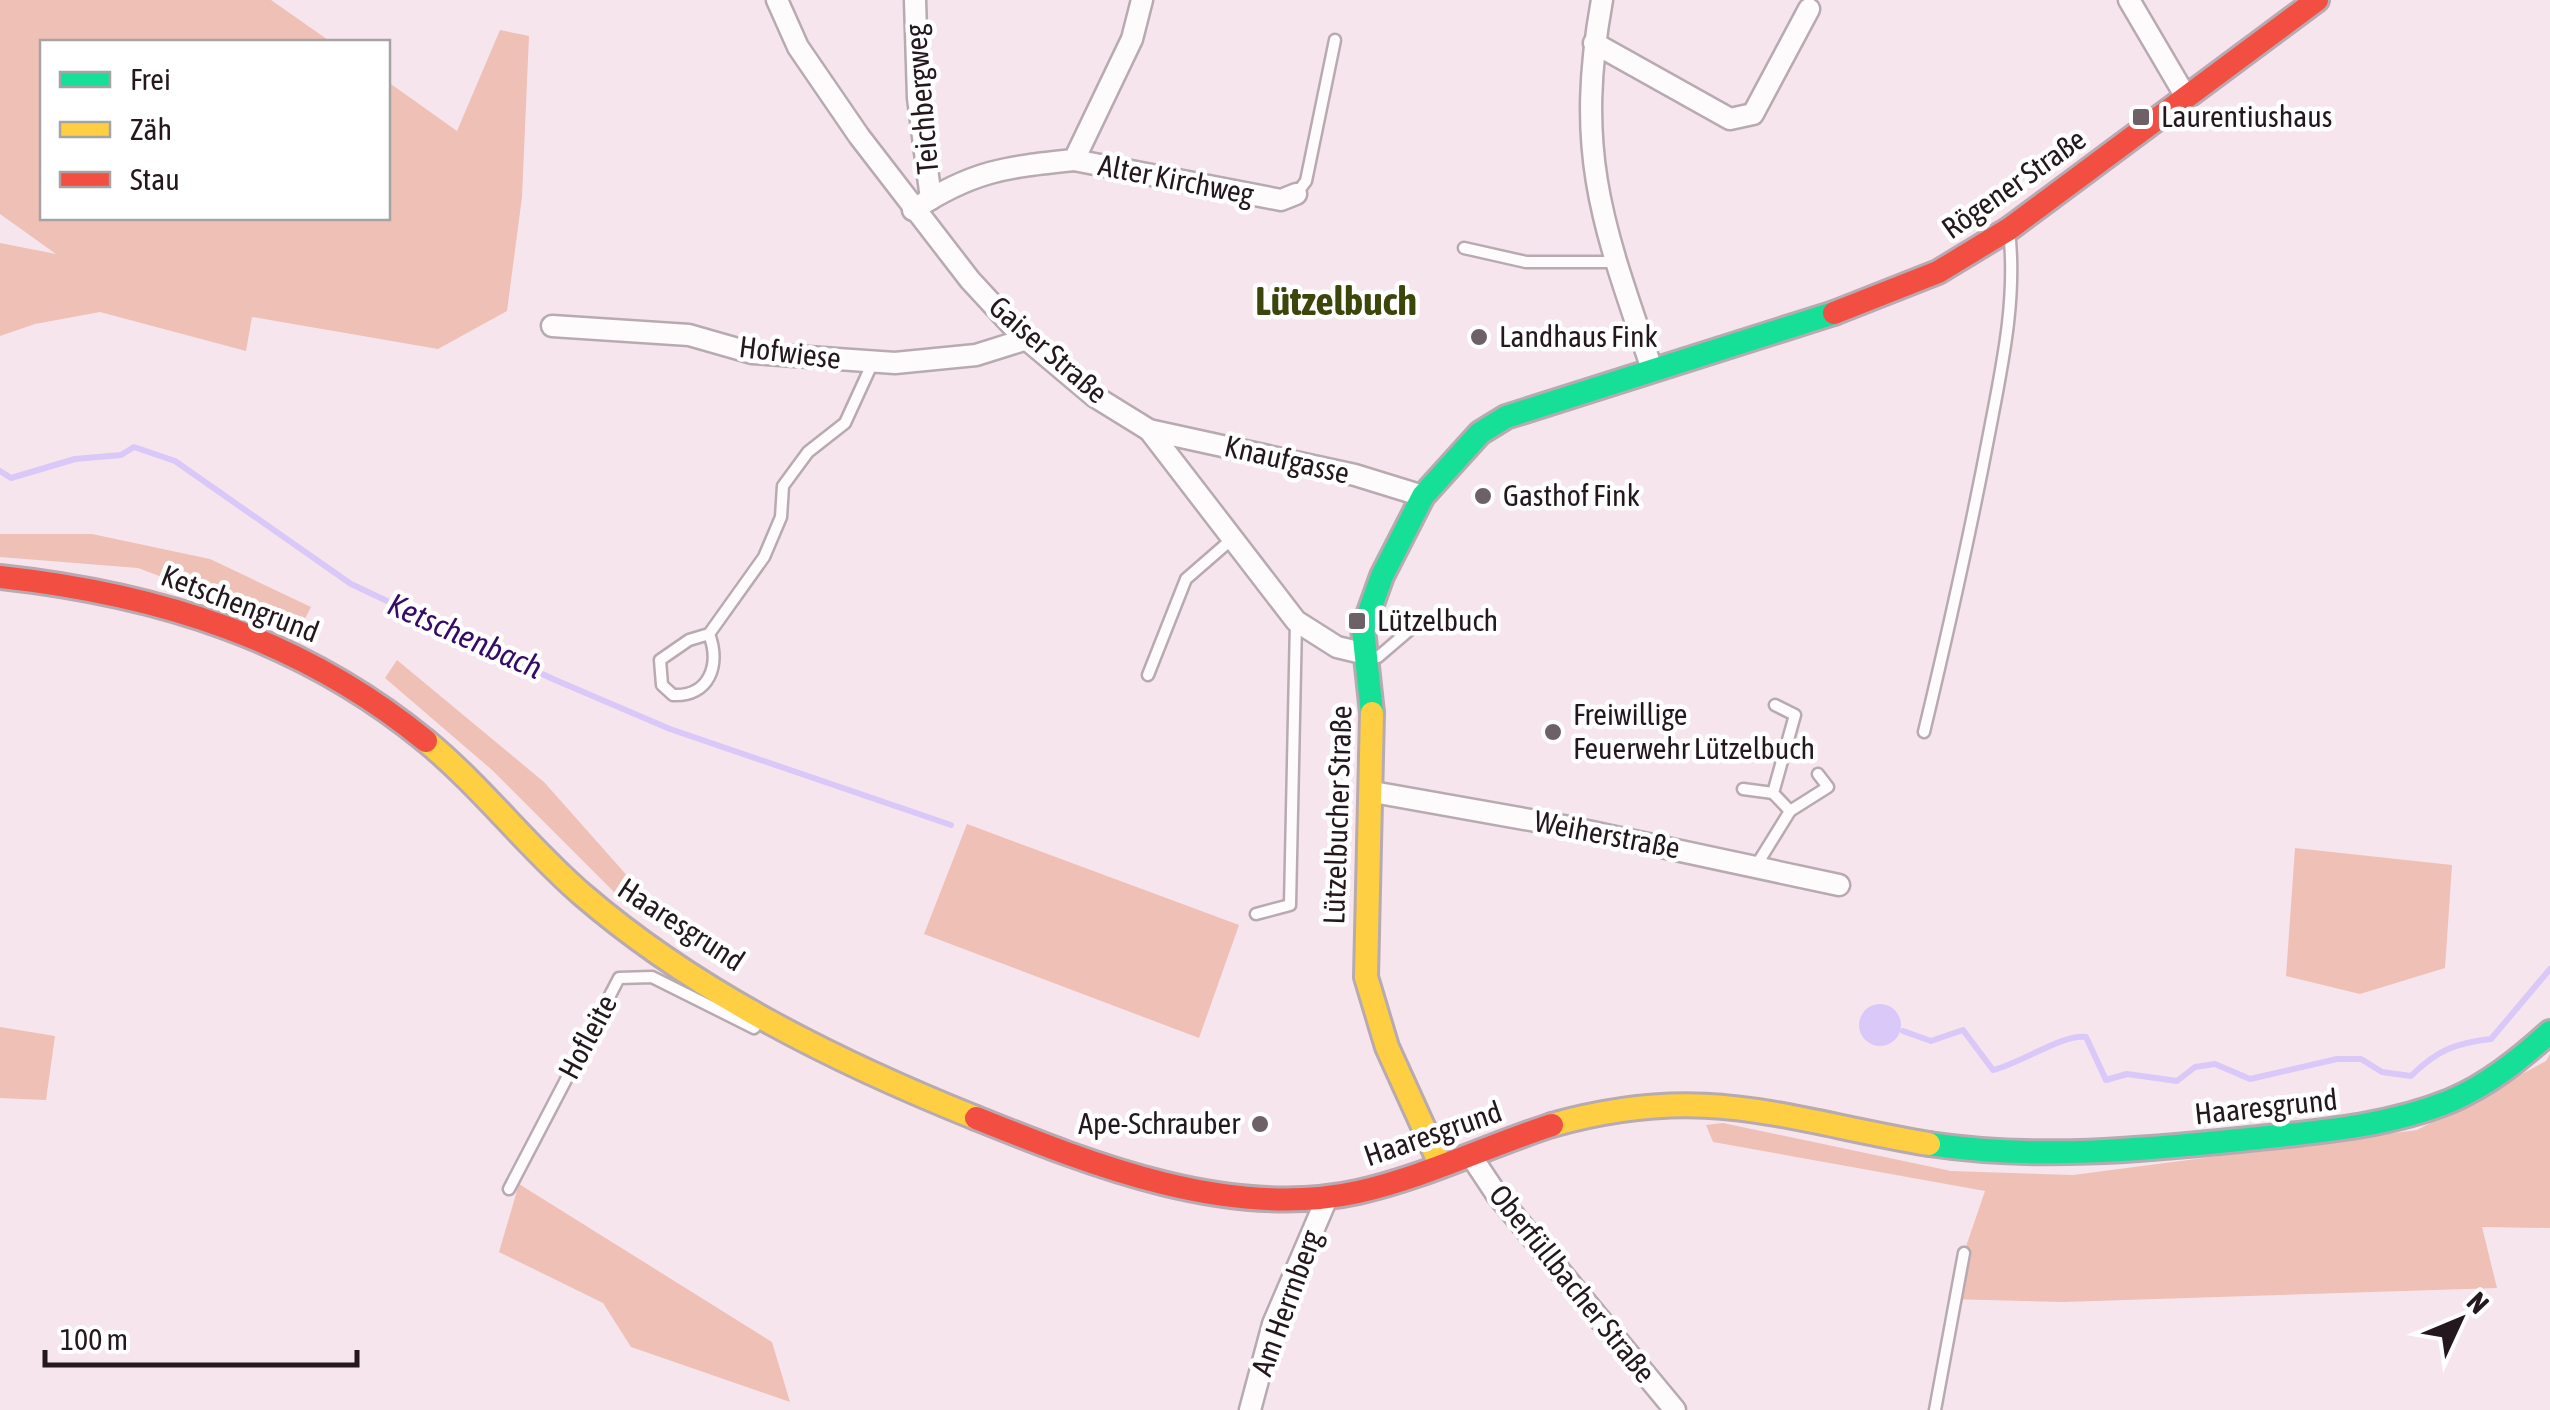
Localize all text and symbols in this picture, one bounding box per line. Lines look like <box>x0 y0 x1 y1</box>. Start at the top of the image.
street label: Teichbergweg <box>898 23 944 175</box>
legend <box>40 40 390 220</box>
text: Frei <box>130 62 171 96</box>
place label: Laurentiushaus <box>2161 99 2332 133</box>
marker: Laurentiushaus <box>2130 106 2152 128</box>
text: Zäh <box>130 112 172 146</box>
street label: Rögener Straße <box>1935 121 2092 245</box>
street label: Alter Kirchweg <box>1095 147 1257 211</box>
text: Stau <box>130 162 180 196</box>
district label: Lützelbuch <box>1255 278 1417 323</box>
street label: Gaiser Straße <box>983 289 1115 410</box>
place label: Landhaus Fink <box>1499 319 1658 353</box>
marker: Landhaus Fink <box>1468 326 1490 348</box>
street label: Hofwiese <box>737 329 843 375</box>
street label: Knaufgasse <box>1222 428 1353 490</box>
place label: Gasthof Fink <box>1503 478 1640 512</box>
marker: Gasthof Fink <box>1472 485 1494 507</box>
street label: Ketschengrund <box>157 557 324 649</box>
water label: Ketschenbach <box>382 585 548 686</box>
place label: Lützelbuch <box>1377 603 1498 637</box>
marker: Lützelbuch <box>1346 610 1368 632</box>
place label: Freiwillige Feuerwehr Lützelbuch <box>1573 697 1815 765</box>
street label: Lützelbucher Straße <box>1316 705 1358 925</box>
marker: Freiwillige Feuerwehr Lützelbuch <box>1542 721 1564 743</box>
street label: Weiherstraße <box>1532 803 1683 865</box>
street label: Haaresgrund <box>612 871 751 977</box>
street label: Hofleite <box>551 989 623 1084</box>
street label: Haaresgrund <box>2193 1082 2339 1130</box>
street label: Haaresgrund <box>1359 1094 1506 1172</box>
place label: Ape-Schrauber <box>1078 1106 1241 1140</box>
marker: Ape-Schrauber <box>1249 1113 1271 1135</box>
street label: Oberfüllbacher Straße <box>1483 1178 1663 1389</box>
street label: Am Herrnberg <box>1244 1225 1328 1380</box>
north arrow <box>2410 1270 2510 1370</box>
text: N <box>2461 1286 2495 1320</box>
scale bar <box>45 1305 358 1367</box>
text: 100 m <box>60 1322 128 1356</box>

